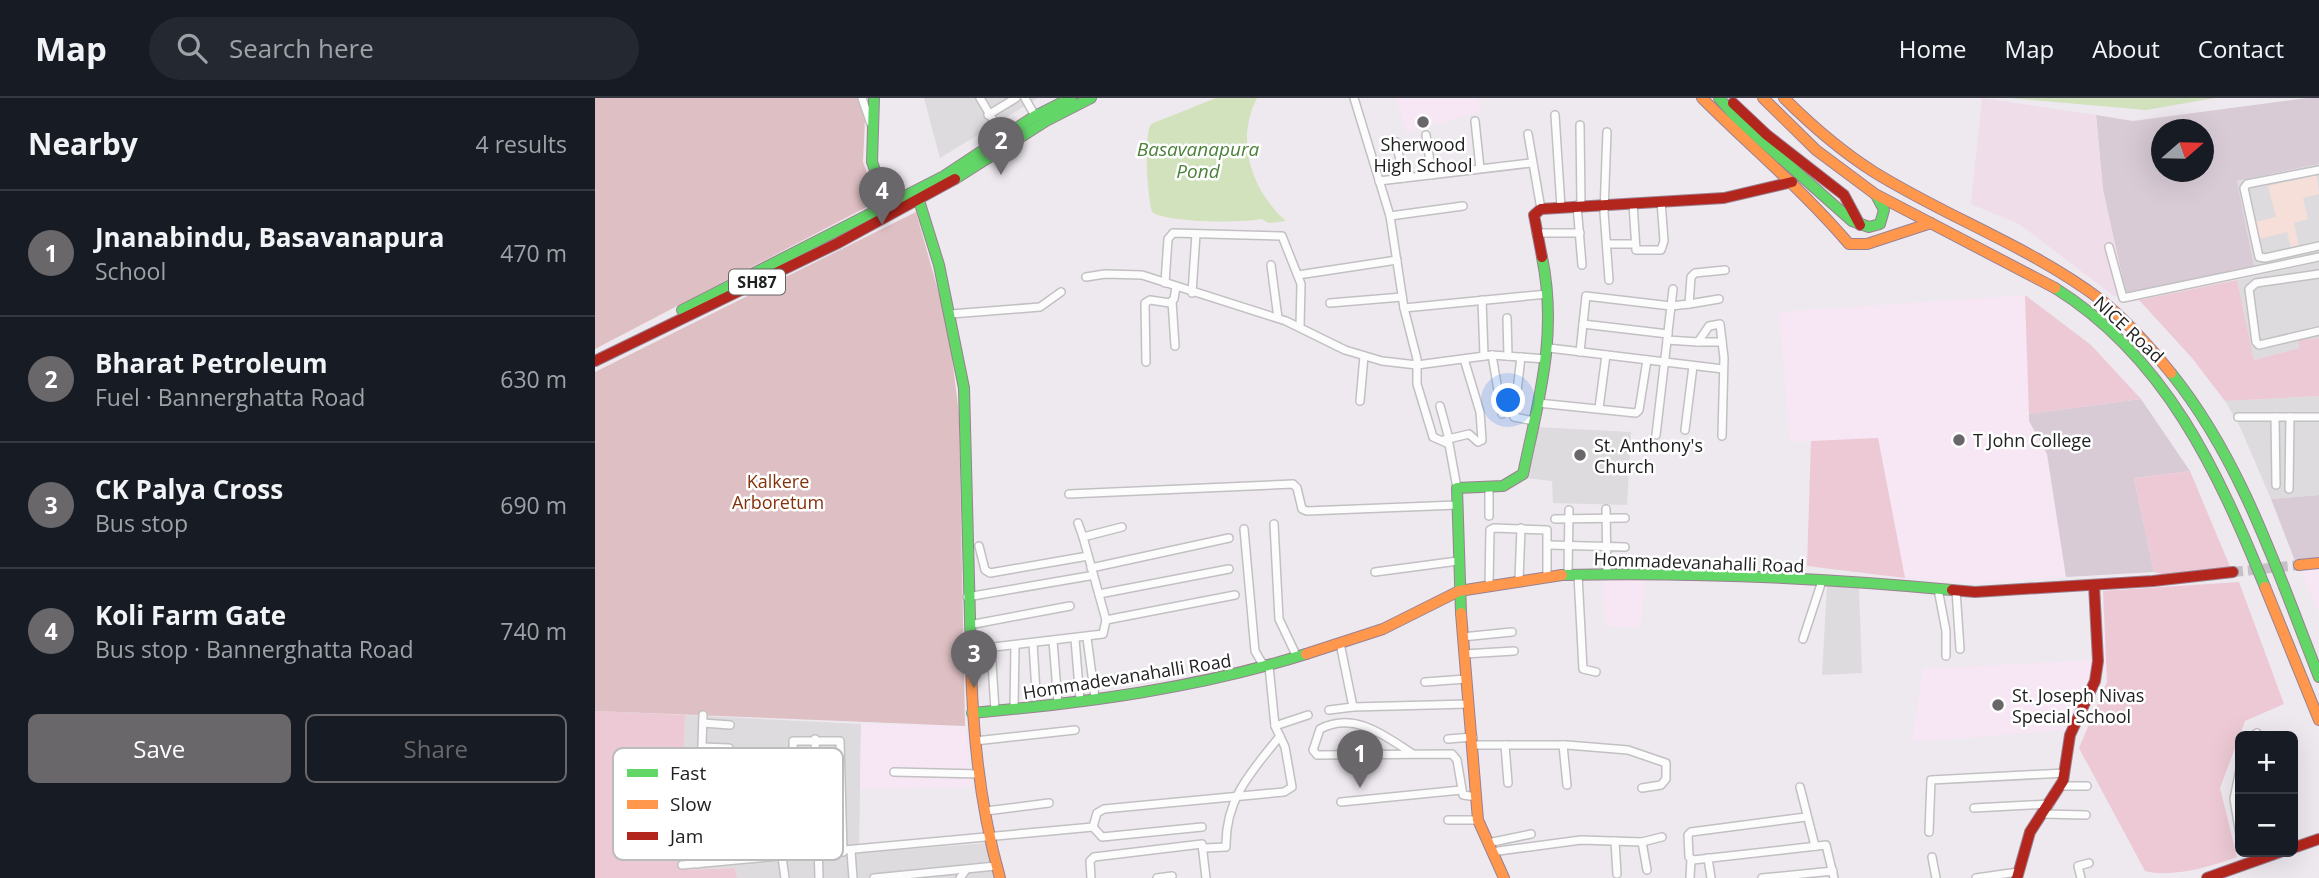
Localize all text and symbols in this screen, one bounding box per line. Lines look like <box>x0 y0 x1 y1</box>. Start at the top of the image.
search box <box>149 17 639 80</box>
text: Map <box>35 26 107 71</box>
icon: search <box>173 29 211 67</box>
text: Search here <box>229 30 374 66</box>
text: Home <box>1899 32 1967 65</box>
text: Map <box>2005 32 2054 65</box>
text: About <box>2092 32 2160 65</box>
text: Contact <box>2198 32 2284 65</box>
marker: Sherwood High School <box>1415 114 1431 130</box>
pin: 2 <box>978 117 1024 175</box>
north arrow <box>2151 119 2214 182</box>
text: Nearby <box>28 123 138 164</box>
text: 4 results <box>476 128 567 160</box>
place label: Sherwood High School <box>1373 132 1473 177</box>
water label: Basavanapura Pond <box>1137 136 1259 184</box>
pin: 4 <box>859 167 905 225</box>
text: Jnanabindu, Basavanapura <box>95 219 445 255</box>
text: 1 <box>44 237 58 269</box>
text: 470 m <box>500 237 567 269</box>
text: School <box>95 255 166 287</box>
road number: SH87 <box>729 270 785 294</box>
street label: NICE Road <box>2089 290 2169 368</box>
text: Bharat Petroleum <box>95 345 328 381</box>
text: 2 <box>44 363 58 395</box>
text: 630 m <box>500 363 567 395</box>
text: Fuel · Bannerghatta Road <box>95 381 365 413</box>
your location <box>1491 383 1525 417</box>
place label: T John College <box>1973 428 2091 452</box>
marker: T John College <box>1951 432 1967 448</box>
place label: St. Anthony's Church <box>1594 433 1703 478</box>
marker: St. Anthony's Church <box>1572 447 1588 463</box>
park label: Kalkere Arboretum <box>732 469 824 514</box>
text: CK Palya Cross <box>95 471 283 507</box>
text: 3 <box>44 489 58 521</box>
text: 690 m <box>500 489 567 521</box>
text: Bus stop <box>95 507 188 539</box>
street label: Hommadevanahalli Road <box>1593 546 1805 578</box>
text: Koli Farm Gate <box>95 597 286 633</box>
text: 4 <box>44 615 58 647</box>
text: 740 m <box>500 615 567 647</box>
pin: 3 <box>951 630 997 688</box>
text: Bus stop · Bannerghatta Road <box>95 633 414 665</box>
street label: Hommadevanahalli Road <box>1021 648 1233 704</box>
place label: St. Joseph Nivas Special School <box>2012 683 2144 728</box>
marker: St. Joseph Nivas Special School <box>1990 697 2006 713</box>
button: Save <box>28 714 291 783</box>
button: Share <box>305 714 567 783</box>
pin: 1 <box>1337 730 1383 788</box>
map controls <box>2235 731 2298 857</box>
button: + <box>2235 731 2298 794</box>
legend <box>613 748 843 860</box>
text: Fast <box>670 760 706 786</box>
text: Slow <box>670 791 712 817</box>
button: − <box>2235 794 2298 857</box>
text: Jam <box>668 823 703 849</box>

